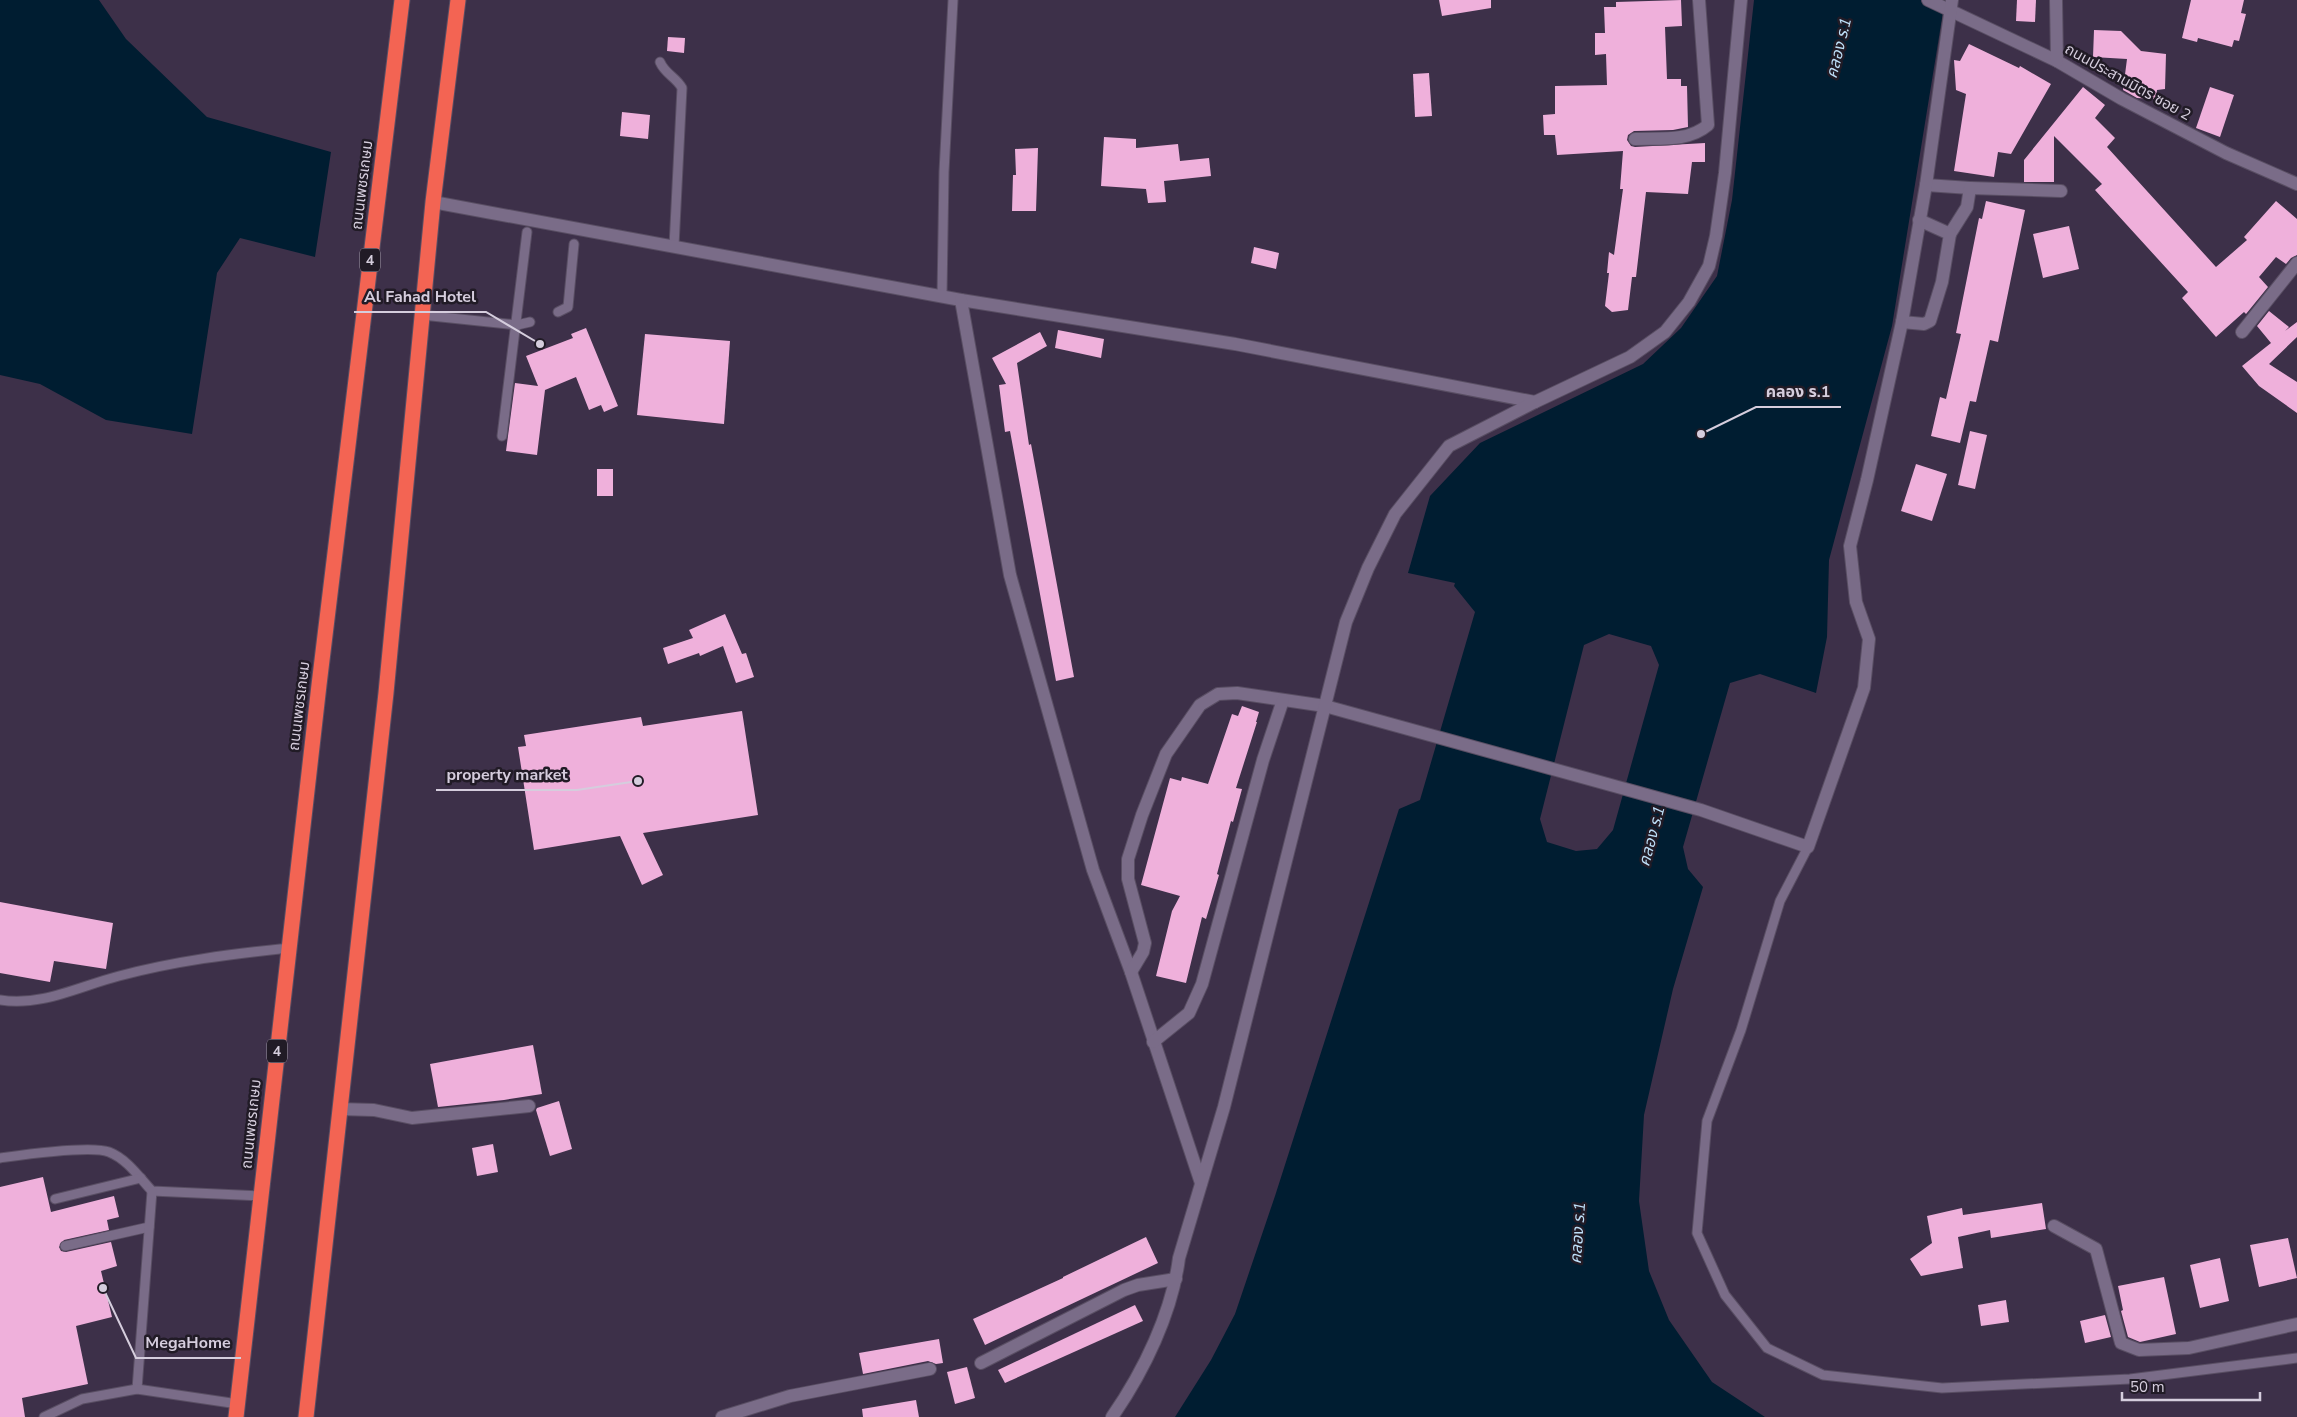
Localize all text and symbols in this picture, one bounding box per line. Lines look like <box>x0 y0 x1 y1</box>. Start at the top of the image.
water label: คลอง ร.1 <box>1821 15 1857 81</box>
street label: ถนนประสานมิตร ซอย 2 <box>2061 39 2195 125</box>
street label: ถนนเพชรเกษม <box>347 139 377 231</box>
road number: 4 <box>360 248 380 272</box>
callout: Al Fahad Hotel <box>354 281 486 312</box>
text: Al Fahad Hotel <box>364 286 476 308</box>
callout: คลอง ร.1 <box>1756 376 1841 407</box>
text: คลอง ร.1 <box>1766 381 1830 403</box>
street label: ถนนเพชรเกษม <box>284 660 314 752</box>
callout: property market <box>436 759 577 790</box>
text: property market <box>446 764 568 786</box>
water label: คลอง ร.1 <box>1633 803 1671 869</box>
road number: 4 <box>267 1040 287 1062</box>
street label: ถนนเพชรเกษม <box>236 1078 266 1170</box>
water label: คลอง ร.1 <box>1565 1201 1591 1265</box>
callout: MegaHome <box>136 1327 241 1358</box>
text: MegaHome <box>145 1332 231 1354</box>
scale bar <box>2122 1370 2260 1402</box>
text: 50 m <box>2130 1377 2165 1397</box>

